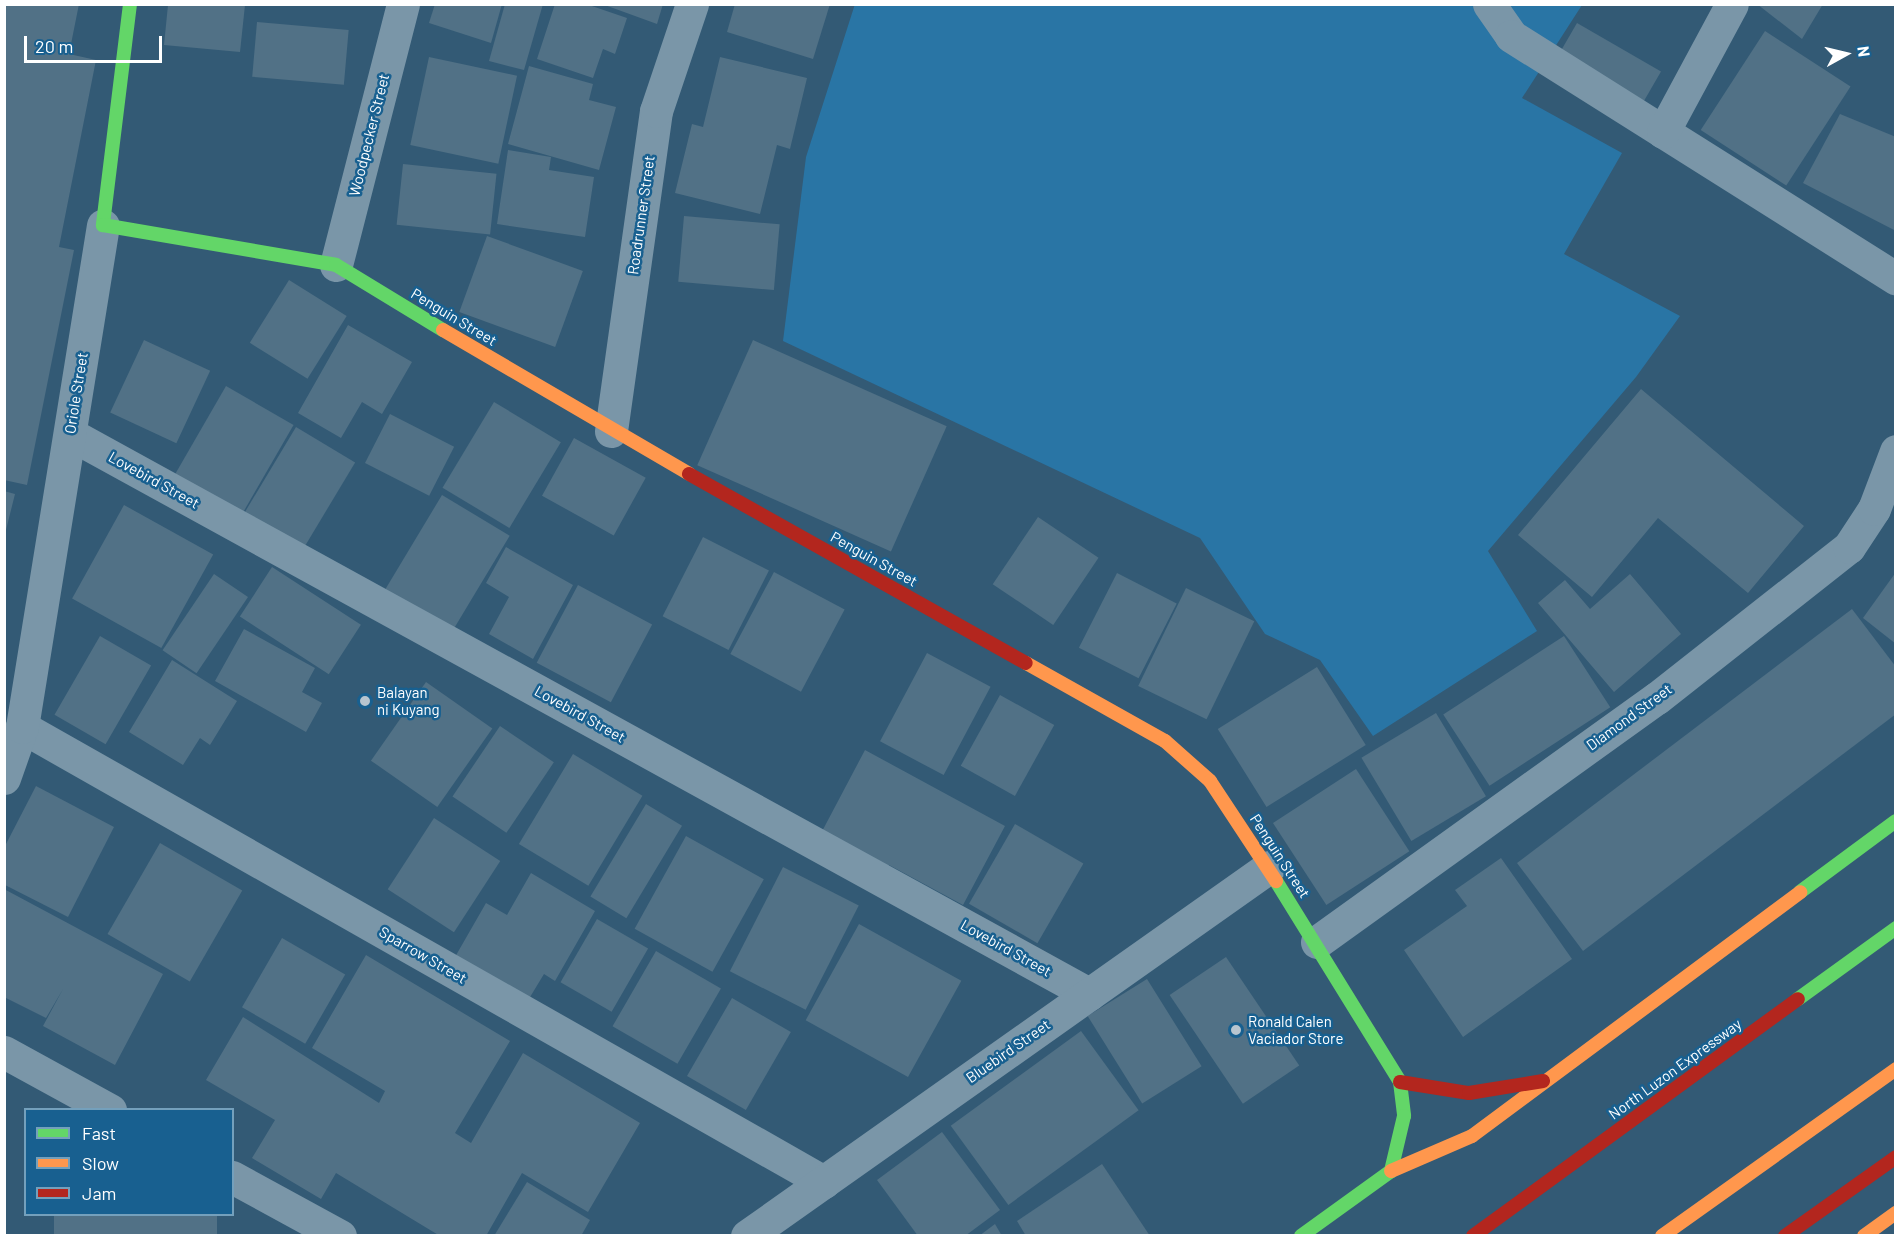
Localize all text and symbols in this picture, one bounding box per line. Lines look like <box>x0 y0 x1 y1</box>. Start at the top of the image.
scale bar <box>27 24 165 62</box>
north arrow <box>1816 24 1876 84</box>
text: 20 m <box>35 35 73 57</box>
text: N <box>1854 45 1874 58</box>
street label: Woodpecker Street <box>345 72 393 198</box>
street label: Roadrunner Street <box>624 154 658 276</box>
street label: Penguin Street <box>408 284 500 350</box>
street label: Oriole Street <box>61 351 91 435</box>
street label: Lovebird Street <box>106 448 202 512</box>
street label: Penguin Street <box>827 528 921 590</box>
street label: Diamond Street <box>1583 680 1675 754</box>
street label: Lovebird Street <box>532 682 628 746</box>
place label: Balayan ni Kuyang <box>377 683 440 718</box>
marker: Balayan ni Kuyang <box>358 694 372 708</box>
street label: Penguin Street <box>1246 811 1314 901</box>
street label: Lovebird Street <box>958 916 1054 980</box>
street label: Sparrow Street <box>376 923 470 987</box>
place label: Ronald Calen Vaciador Store <box>1248 1012 1343 1047</box>
street label: Bluebird Street <box>963 1015 1053 1087</box>
street label: North Luzon Expressway <box>1605 1015 1745 1123</box>
marker: Ronald Calen Vaciador Store <box>1229 1023 1243 1037</box>
legend <box>24 1108 234 1216</box>
text: Fast <box>82 1122 116 1144</box>
text: Slow <box>82 1152 119 1174</box>
text: Jam <box>82 1182 116 1204</box>

